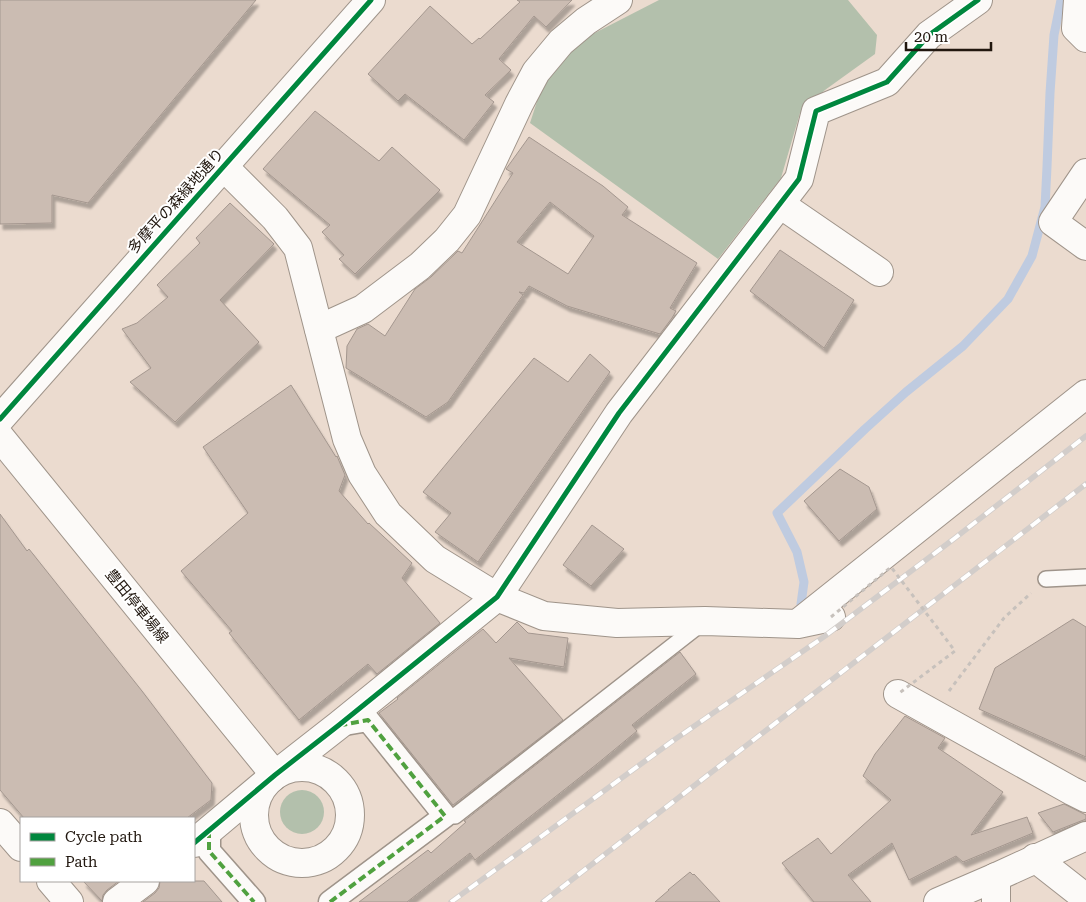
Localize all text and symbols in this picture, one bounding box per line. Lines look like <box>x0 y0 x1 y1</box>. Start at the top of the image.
scale bar <box>906 20 991 52</box>
text: 20 m <box>914 28 949 46</box>
street label: 多摩平の森緑地通り <box>124 145 228 257</box>
street label: 豊田停車場線 <box>102 565 172 647</box>
legend <box>20 817 195 882</box>
text: Cycle path <box>65 828 143 846</box>
text: Path <box>65 853 98 871</box>

